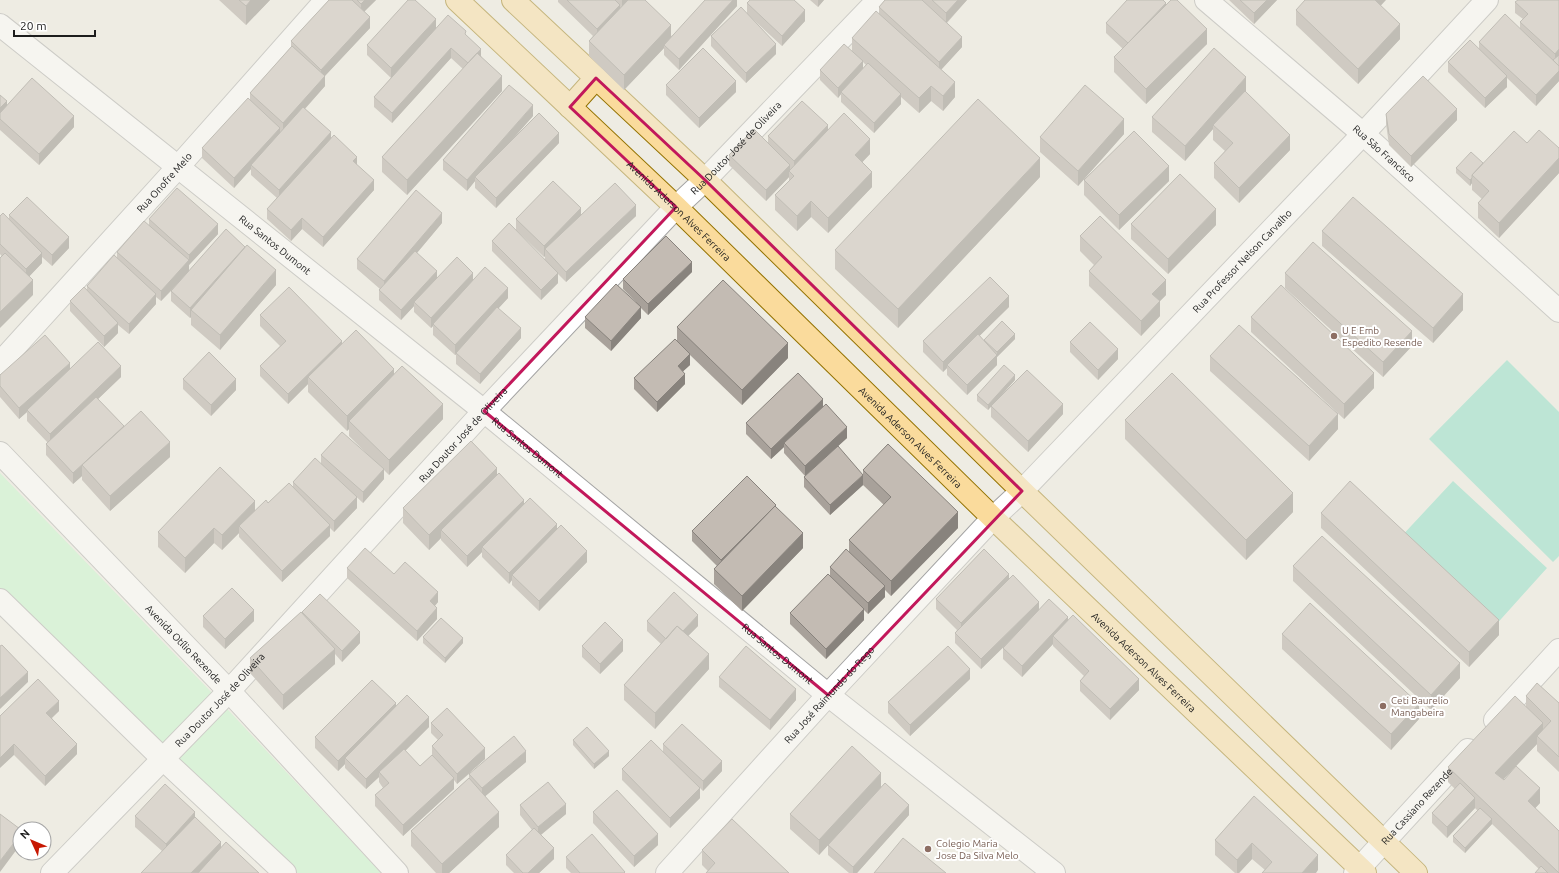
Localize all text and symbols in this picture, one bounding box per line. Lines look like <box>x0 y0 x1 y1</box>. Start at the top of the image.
scale bar <box>14 12 95 38</box>
text: 20 m <box>20 19 47 32</box>
street label: Rua Doutor José de Oliveira <box>688 99 783 196</box>
street label: Rua São Francisco <box>1351 123 1418 184</box>
street label: Rua Onofre Melo <box>134 150 194 215</box>
street label: Avenida Aderson Alves Ferreira <box>625 158 733 263</box>
street label: Rua Professor Nelson Carvalho <box>1190 207 1294 314</box>
street label: Rua Santos Dumont <box>237 212 313 277</box>
place label: U E Emb Espedito Resende <box>1342 325 1422 348</box>
marker: U E Emb Espedito Resende <box>1329 331 1339 341</box>
street label: Avenida Aderson Alves Ferreira <box>857 384 964 490</box>
street label: Rua Doutor José de Oliveira <box>417 385 509 484</box>
street label: Rua Santos Dumont <box>490 415 566 480</box>
street label: Avenida Otílio Rezende <box>144 602 224 685</box>
street label: Avenida Aderson Alves Ferreira <box>1090 610 1198 714</box>
street label: Rua Santos Dumont <box>740 621 816 686</box>
street label: Rua José Raimundo do Rego <box>782 644 876 745</box>
street label: Rua Doutor José de Oliveira <box>172 651 267 749</box>
place label: Ceti Baurelio Mangabeira <box>1391 695 1449 718</box>
marker: Ceti Baurelio Mangabeira <box>1378 701 1388 711</box>
street label: Rua Cassiano Rezende <box>1379 766 1454 846</box>
north arrow <box>12 821 52 861</box>
text: N <box>18 827 32 841</box>
place label: Colegio Maria Jose Da Silva Melo <box>936 838 1019 861</box>
marker: Colegio Maria Jose Da Silva Melo <box>923 844 933 854</box>

